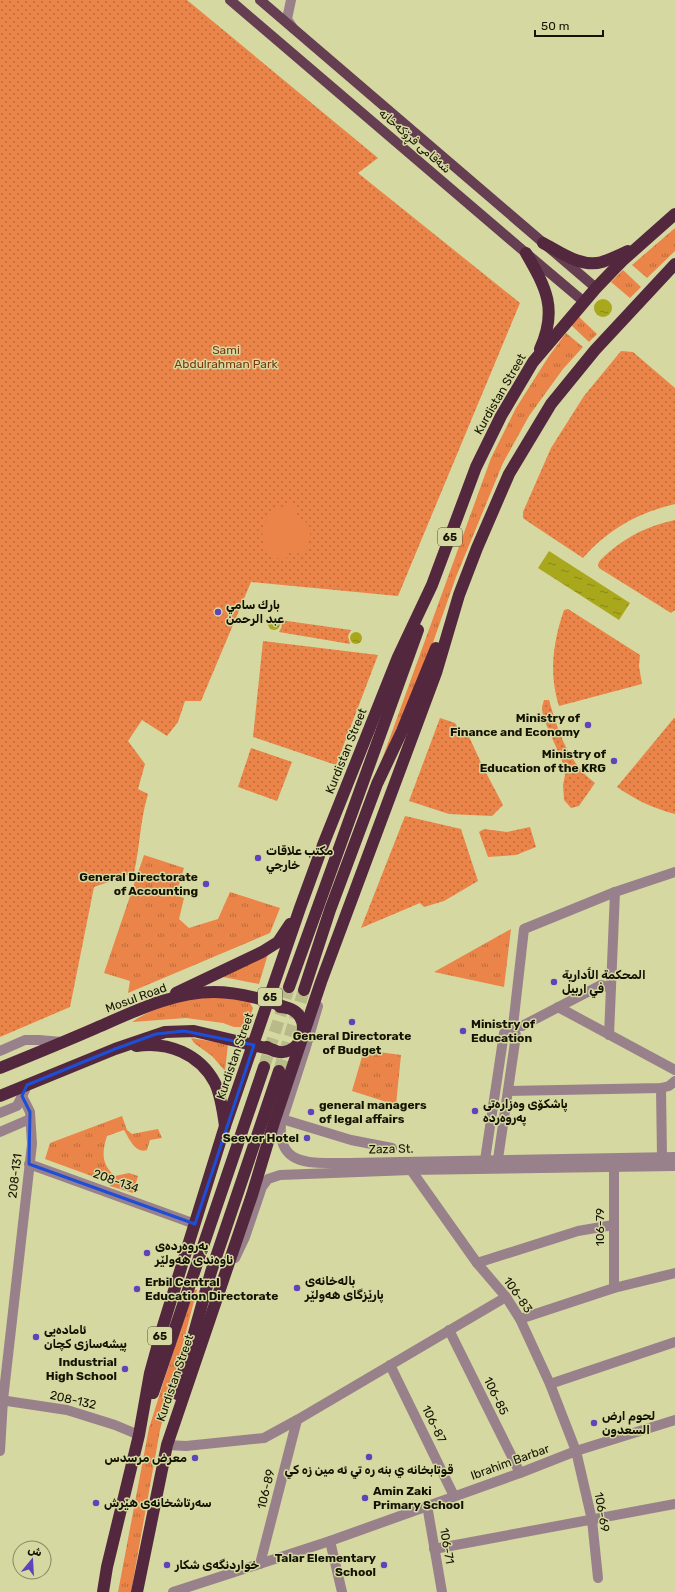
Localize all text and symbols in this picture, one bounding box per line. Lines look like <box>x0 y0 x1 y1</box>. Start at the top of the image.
scale bar <box>535 12 603 38</box>
text: 50 m <box>541 19 569 33</box>
street label: شەقامی فڕۆکەخانە <box>374 106 454 179</box>
park label: Sami Abdulrahman Park <box>174 343 278 371</box>
street label: Kurdistan Street <box>471 351 529 437</box>
road number: 65 <box>438 528 462 546</box>
place label: بارك سامي عبد الرحمن <box>226 598 284 626</box>
marker: بارك سامي عبد الرحمن <box>213 607 223 617</box>
street label: Kurdistan Street <box>322 706 370 796</box>
place label: Ministry of Finance and Economy <box>450 711 581 739</box>
marker: Ministry of Finance and Economy <box>583 720 593 730</box>
place label: Ministry of Education of the KRG <box>480 747 607 775</box>
marker: Ministry of Education of the KRG <box>609 756 619 766</box>
place label: مكتب علاقات خارجي <box>266 844 333 874</box>
marker: مكتب علاقات خارجي <box>253 853 263 863</box>
place label: General Directorate of Accounting <box>79 870 198 898</box>
marker: General Directorate of Accounting <box>201 879 211 889</box>
place label: المحكمة الٲدارية في اربيل <box>562 967 646 998</box>
marker: المحكمة الٲدارية في اربيل <box>549 977 559 987</box>
street label: Mosul Road <box>104 980 168 1016</box>
road number: 65 <box>258 988 282 1006</box>
street label: Kurdistan Street <box>214 1010 257 1101</box>
marker: General Directorate of Budget <box>347 1017 357 1027</box>
place label: Ministry of Education <box>471 1017 536 1045</box>
marker: Ministry of Education <box>458 1026 468 1036</box>
place label: General Directorate of Budget <box>293 1029 411 1057</box>
place label: پاشکۆی وەزارەتی پەروەردە <box>483 1097 568 1127</box>
place label: general managers of legal affairs <box>319 1098 427 1126</box>
marker: پاشکۆی وەزارەتی پەروەردە <box>470 1106 480 1116</box>
marker: general managers of legal affairs <box>306 1107 316 1117</box>
place label: Seever Hotel <box>223 1131 299 1145</box>
marker: Seever Hotel <box>302 1133 312 1143</box>
street label: Zaza St. <box>369 1142 413 1156</box>
street label: 208-131 <box>5 1153 25 1199</box>
street label: 208-134 <box>91 1166 141 1196</box>
street label: 106-79 <box>593 1208 607 1246</box>
place label: پەروەردەی ناوەندی هەولێر <box>154 1239 233 1267</box>
marker: پەروەردەی ناوەندی هەولێر <box>142 1248 152 1258</box>
place label: بالەخانەی پارێزگای هەولێر <box>304 1274 384 1304</box>
street label: 106-83 <box>501 1274 535 1316</box>
place label: Erbil Central Education Directorate <box>145 1275 278 1303</box>
marker: بالەخانەی پارێزگای هەولێر <box>292 1283 302 1293</box>
marker: Erbil Central Education Directorate <box>132 1284 142 1294</box>
place label: ئامادەیی پیشەسازی کچان <box>44 1323 127 1353</box>
road number: 65 <box>148 1327 172 1345</box>
marker: ئامادەیی پیشەسازی کچان <box>31 1332 41 1342</box>
street label: Kurdistan Street <box>154 1332 197 1423</box>
place label: Industrial High School <box>46 1355 117 1383</box>
marker: Industrial High School <box>120 1364 130 1374</box>
street label: 106-85 <box>481 1375 511 1417</box>
street label: 208-132 <box>48 1388 98 1412</box>
street label: 106-87 <box>419 1403 449 1445</box>
place label: لحوم ارض السعدون <box>602 1409 655 1437</box>
marker: لحوم ارض السعدون <box>589 1418 599 1428</box>
street label: Ibrahim Barbar <box>469 1441 552 1483</box>
place label: معرض مرسدس <box>104 1451 187 1465</box>
marker: قوتابخانه ي بنه ره تي ئه مين زه كي <box>364 1452 374 1462</box>
marker: معرض مرسدس <box>190 1453 200 1463</box>
place label: قوتابخانه ي بنه ره تي ئه مين زه كي <box>285 1463 453 1479</box>
street label: 106-89 <box>254 1468 278 1510</box>
place label: Amin Zaki Primary School <box>373 1484 464 1512</box>
street label: 106-69 <box>592 1491 612 1533</box>
marker: Amin Zaki Primary School <box>360 1493 370 1503</box>
place label: سەرتاشخانەی هێرش <box>104 1496 212 1510</box>
marker: سەرتاشخانەی هێرش <box>91 1498 101 1508</box>
street label: 106-71 <box>437 1527 457 1565</box>
north arrow <box>12 1540 52 1580</box>
text: ش <box>26 1543 44 1559</box>
place label: Talar Elementary School <box>275 1551 376 1579</box>
place label: خواردنگەی شکار <box>174 1558 260 1572</box>
marker: خواردنگەی شکار <box>162 1560 172 1570</box>
marker: Talar Elementary School <box>379 1560 389 1570</box>

